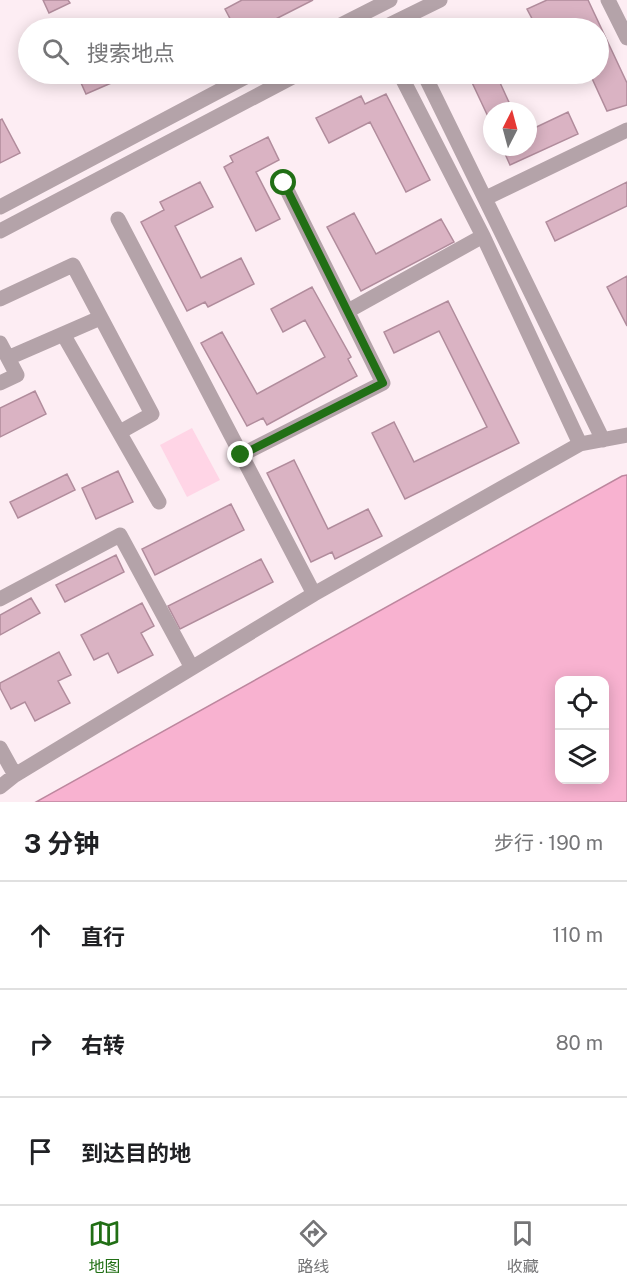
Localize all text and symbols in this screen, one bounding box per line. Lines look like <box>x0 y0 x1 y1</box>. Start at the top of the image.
search box <box>18 18 609 84</box>
icon: search <box>39 35 72 68</box>
text: 搜索地点 <box>87 40 175 66</box>
north arrow <box>483 102 537 156</box>
route start <box>270 169 296 195</box>
route end <box>227 441 253 467</box>
map controls <box>555 676 609 784</box>
button: locate <box>555 676 609 730</box>
button: layers <box>555 730 609 784</box>
text: 3 分钟 <box>24 828 99 859</box>
text: 步行 · 190 m <box>494 831 603 855</box>
icon: ahead <box>24 919 57 952</box>
text: 110 m <box>552 923 603 947</box>
text: 直行 <box>81 924 125 950</box>
icon: right <box>24 1027 57 1060</box>
text: 80 m <box>556 1031 603 1055</box>
text: 右转 <box>81 1032 125 1058</box>
icon: arrive <box>24 1135 57 1168</box>
text: 到达目的地 <box>81 1140 191 1166</box>
tab: 地图 <box>88 1217 121 1277</box>
tab: 路线 <box>297 1217 330 1277</box>
tab: 收藏 <box>506 1217 539 1277</box>

